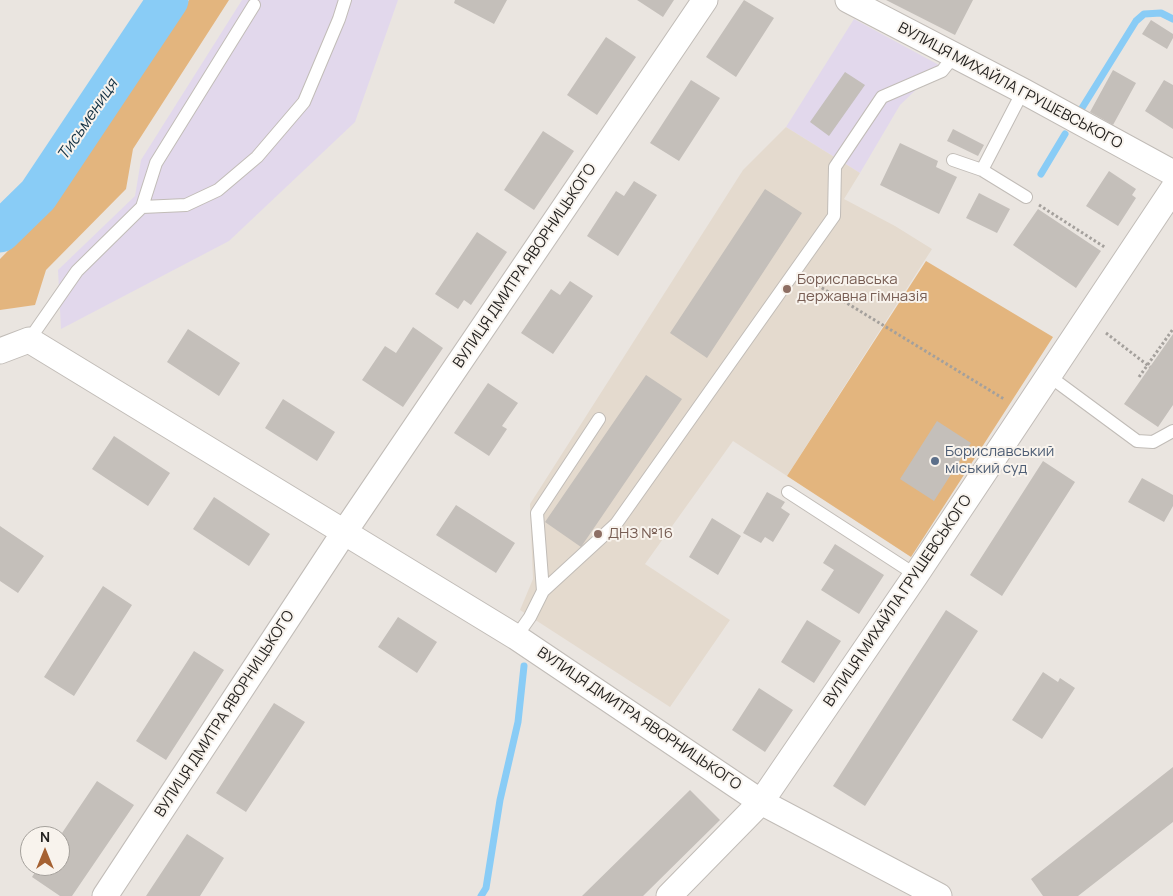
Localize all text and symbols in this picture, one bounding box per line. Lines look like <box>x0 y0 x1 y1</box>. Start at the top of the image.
street label: ВУЛИЦЯ МИХАЙЛА ГРУШЕВСЬКОГО <box>895 19 1125 153</box>
water label: Тисьмениця <box>54 76 122 164</box>
street label: ВУЛИЦЯ ДМИТРА ЯВОРНИЦЬКОГО <box>450 161 600 371</box>
place label: Бориславська державна гімназія <box>797 271 927 306</box>
marker: Бориславська державна гімназія <box>781 283 793 295</box>
place label: Бориславський міський суд <box>945 443 1054 478</box>
marker: Бориславський міський суд <box>929 455 941 467</box>
street label: ВУЛИЦЯ МИХАЙЛА ГРУШЕВСЬКОГО <box>820 492 976 710</box>
place label: ДНЗ №16 <box>608 525 673 543</box>
marker: ДНЗ №16 <box>592 528 604 540</box>
street label: ВУЛИЦЯ ДМИТРА ЯВОРНИЦЬКОГО <box>151 608 299 820</box>
street label: ВУЛИЦЯ ДМИТРА ЯВОРНИЦЬКОГО <box>534 644 744 794</box>
north arrow <box>20 826 70 876</box>
text: N <box>40 827 50 846</box>

